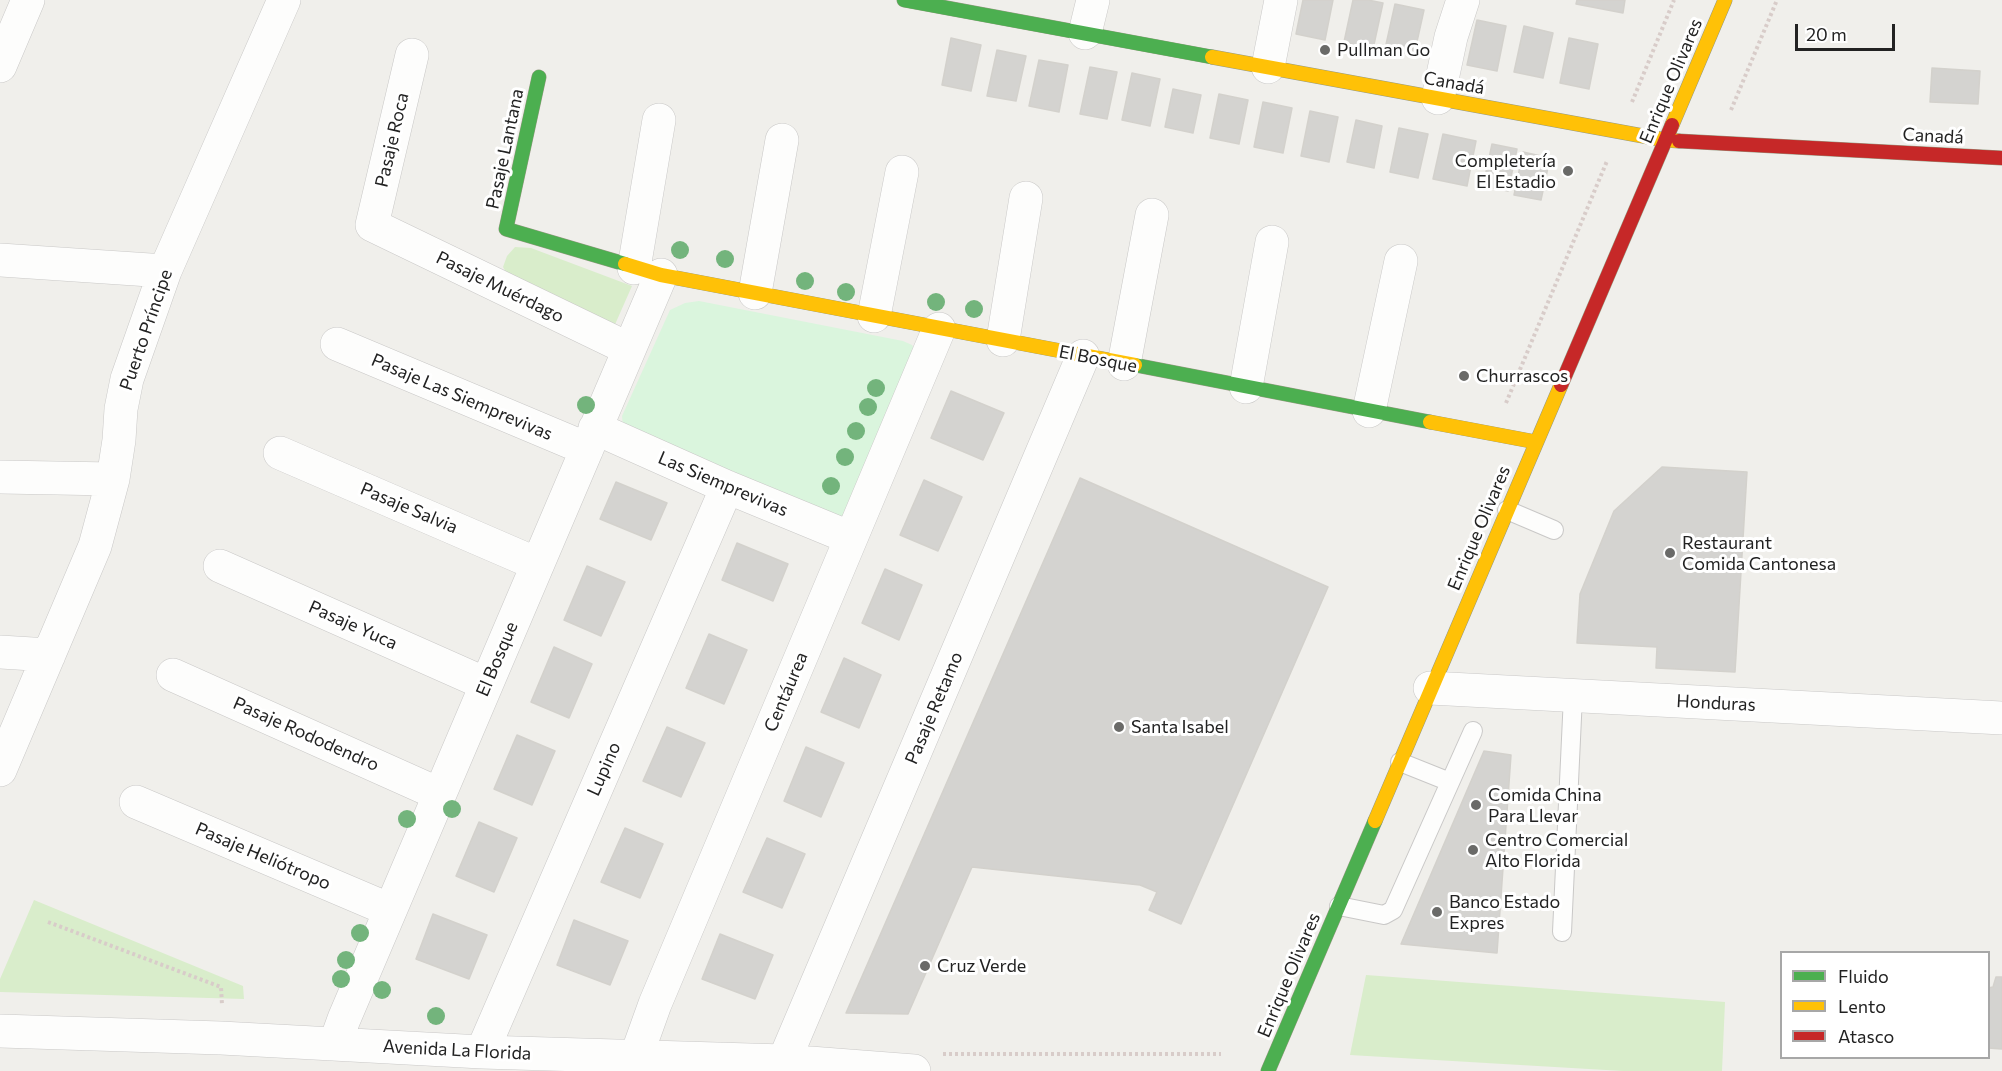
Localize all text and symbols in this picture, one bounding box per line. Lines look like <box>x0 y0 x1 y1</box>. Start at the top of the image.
scale bar <box>1798 12 1898 50</box>
street label: Enrique Olivares <box>1635 15 1707 147</box>
text: 20 m <box>1806 23 1847 45</box>
place label: Pullman Go <box>1337 39 1430 61</box>
marker: Pullman Go <box>1318 43 1332 57</box>
street label: Canadá <box>1422 67 1486 99</box>
street label: Pasaje Lantana <box>482 87 528 211</box>
street label: Pasaje Roca <box>371 91 413 189</box>
street label: Canadá <box>1902 124 1964 148</box>
place label: Completería El Estadio <box>1455 150 1556 192</box>
marker: Completería El Estadio <box>1561 164 1575 178</box>
street label: Pasaje Muérdago <box>433 247 567 327</box>
street label: Puerto Príncipe <box>115 267 177 393</box>
street label: El Bosque <box>1057 341 1139 377</box>
street label: Pasaje Las Siemprevivas <box>368 349 556 445</box>
place label: Churrascos <box>1476 365 1568 387</box>
marker: Churrascos <box>1457 369 1471 383</box>
street label: Las Siemprevivas <box>655 447 791 521</box>
street label: Enrique Olivares <box>1443 462 1515 594</box>
street label: Pasaje Salvia <box>357 478 461 538</box>
place label: Restaurant Comida Cantonesa <box>1682 532 1836 574</box>
marker: Restaurant Comida Cantonesa <box>1663 546 1677 560</box>
street label: Pasaje Yuca <box>305 596 401 654</box>
street label: El Bosque <box>472 618 522 700</box>
street label: Centáurea <box>760 649 812 735</box>
street label: Pasaje Retamo <box>901 649 967 767</box>
street label: Honduras <box>1676 690 1756 716</box>
street label: Pasaje Rododendro <box>230 692 382 776</box>
place label: Santa Isabel <box>1131 716 1229 738</box>
marker: Santa Isabel <box>1112 720 1126 734</box>
street label: Lupino <box>583 739 625 799</box>
place label: Comida China Para Llevar <box>1488 784 1602 826</box>
marker: Comida China Para Llevar <box>1469 798 1483 812</box>
street label: Pasaje Heliótropo <box>192 818 334 894</box>
place label: Centro Comercial Alto Florida <box>1485 829 1628 872</box>
marker: Centro Comercial Alto Florida <box>1466 843 1480 857</box>
place label: Banco Estado Expres <box>1449 891 1560 934</box>
marker: Banco Estado Expres <box>1430 905 1444 919</box>
street label: Enrique Olivares <box>1253 909 1325 1041</box>
legend <box>1780 951 1990 1059</box>
place label: Cruz Verde <box>937 955 1026 977</box>
marker: Cruz Verde <box>918 959 932 973</box>
text: Fluido <box>1838 965 1889 987</box>
text: Lento <box>1838 995 1886 1017</box>
text: Atasco <box>1838 1025 1894 1047</box>
street label: Avenida La Florida <box>382 1035 532 1065</box>

